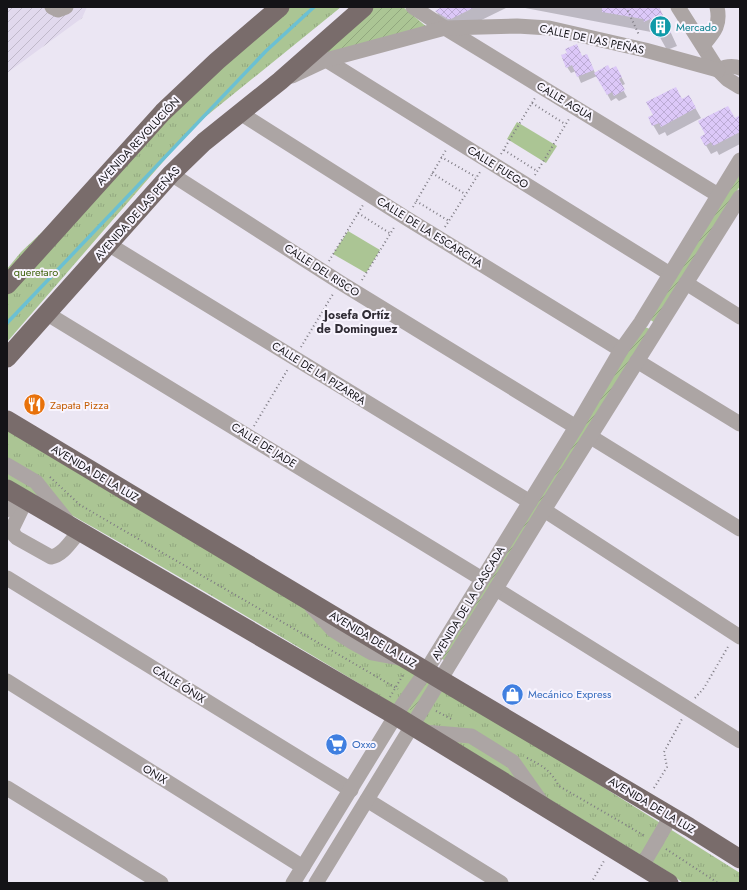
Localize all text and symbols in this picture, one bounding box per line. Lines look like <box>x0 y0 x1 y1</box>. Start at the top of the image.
building icon: Mercado <box>648 14 674 40</box>
place label: Mercado <box>676 19 717 35</box>
street label: CALLE DE LAS PEÑAS <box>538 20 646 58</box>
street label: CALLE AGUA <box>534 78 597 125</box>
street label: AVENIDA REVOLUCIÓN <box>93 93 183 189</box>
street label: CALLE FUEGO <box>464 142 532 192</box>
street label: AVENIDA DE LAS PEÑAS <box>91 163 183 263</box>
street label: CALLE DE LA ESCARCHA <box>374 193 487 272</box>
street label: CALLE DEL RISCO <box>281 240 363 301</box>
park label: queretaro <box>14 264 58 280</box>
district label: Josefa Ortíz de Dominguez <box>317 306 398 338</box>
street label: CALLE DE LA PIZARRA <box>269 338 370 409</box>
restaurant icon: Zapata Pizza <box>21 392 47 418</box>
place label: Zapata Pizza <box>50 397 109 413</box>
street label: CALLE DE JADE <box>228 419 300 471</box>
street label: AVENIDA DE LA LUZ <box>48 441 142 505</box>
street label: AVENIDA DE LA CASCADA <box>427 542 509 663</box>
street label: AVENIDA DE LA LUZ <box>326 607 420 671</box>
street label: CALLE ÓNIX <box>149 661 209 707</box>
shop icon: Mecánico Express <box>500 681 526 707</box>
place label: Mecánico Express <box>528 686 612 702</box>
supermarket icon: Oxxo <box>323 731 349 757</box>
place label: Oxxo <box>352 736 376 752</box>
street label: ONIX <box>140 760 170 788</box>
street label: AVENIDA DE LA LUZ <box>605 773 699 837</box>

